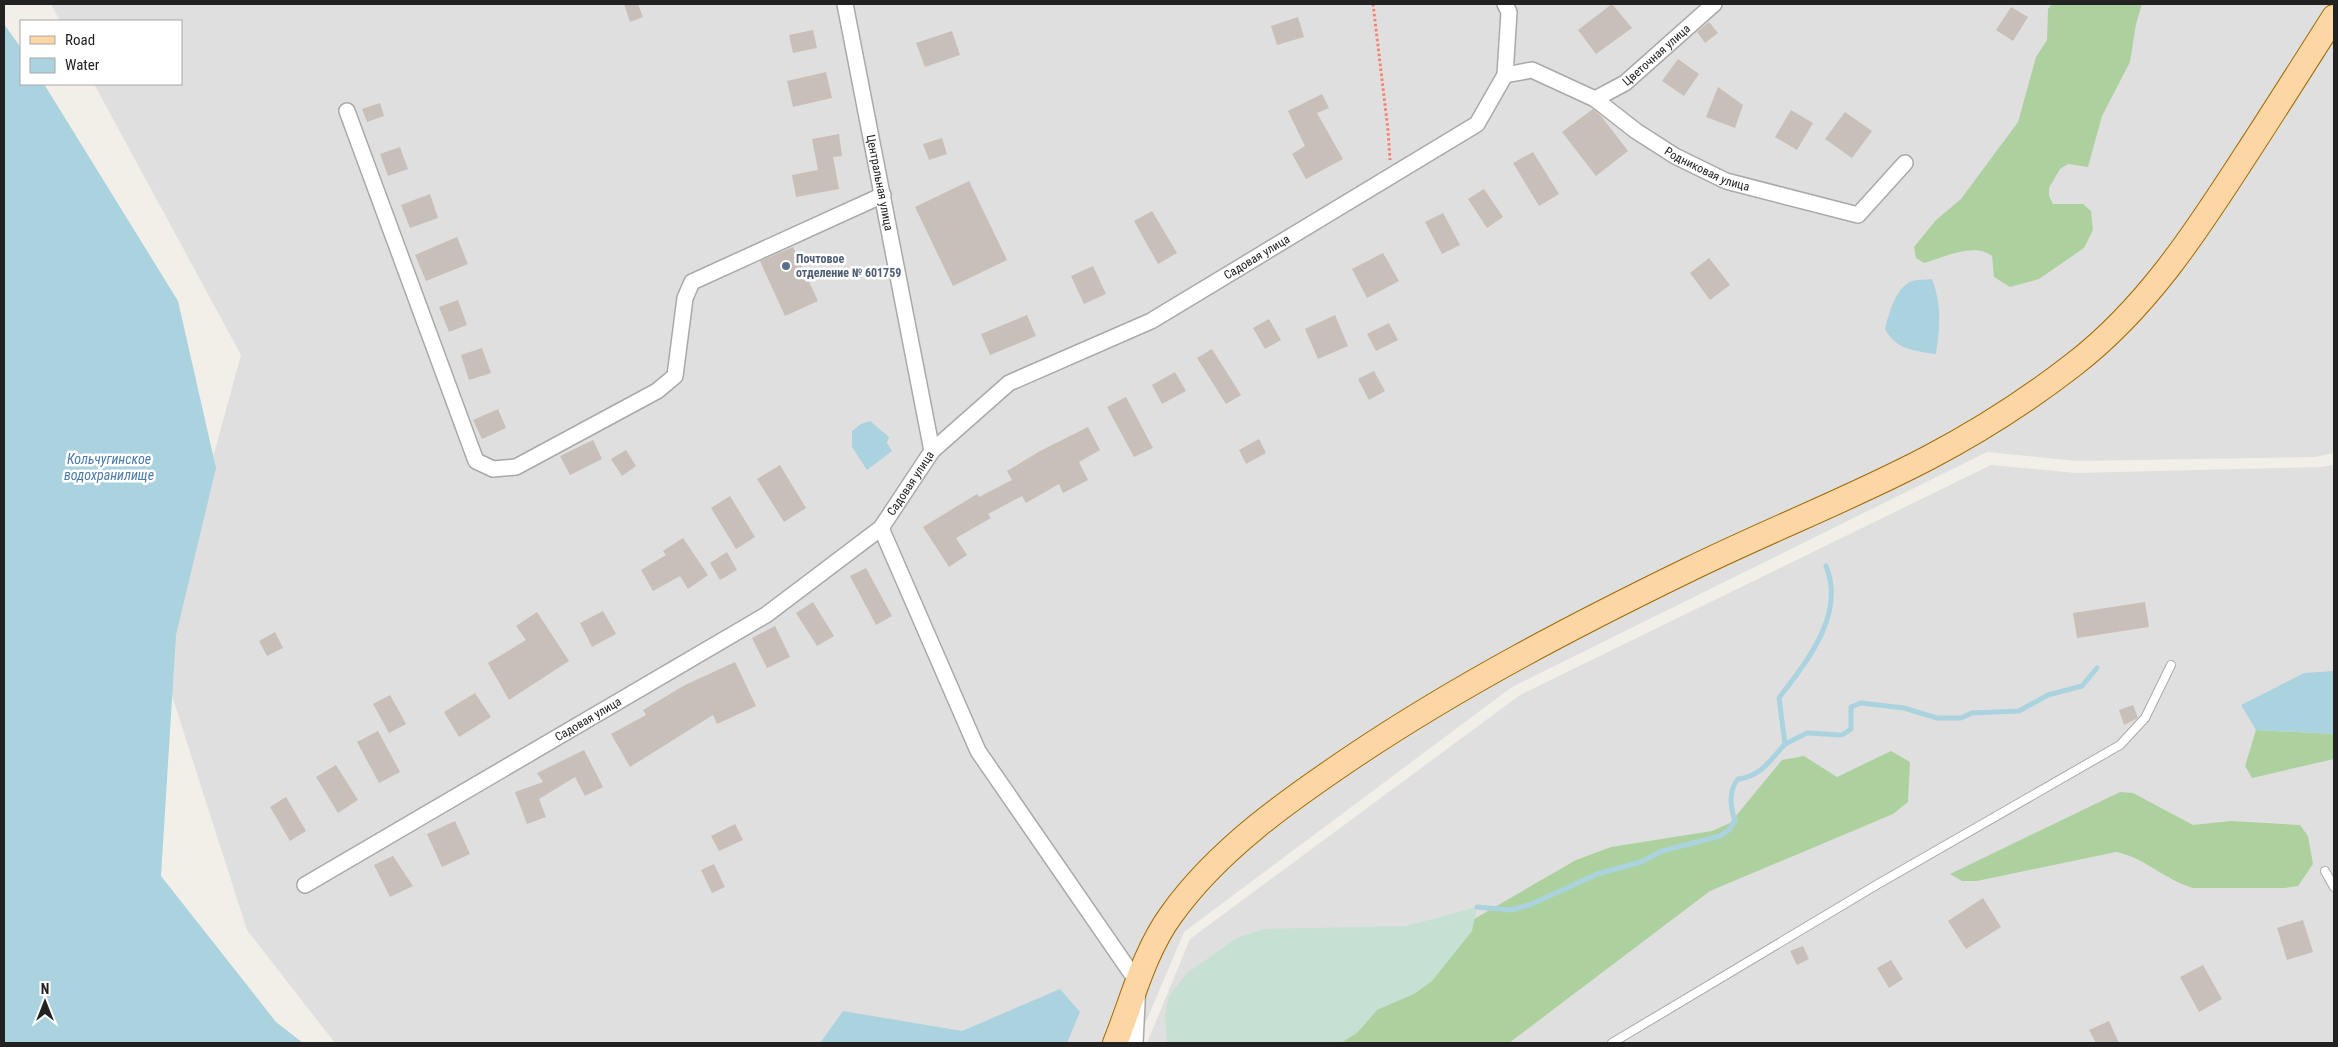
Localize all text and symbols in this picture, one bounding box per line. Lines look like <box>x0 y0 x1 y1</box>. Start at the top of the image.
legend <box>20 20 182 85</box>
street label: Цветочная улица <box>1620 21 1693 89</box>
text: Road <box>65 31 95 49</box>
text: Water <box>65 56 100 74</box>
street label: Центральная улица <box>864 133 896 232</box>
street label: Родниковая улица <box>1662 144 1751 194</box>
street label: Садовая улица <box>1221 232 1292 282</box>
place label: Почтовое отделение № 601759 <box>796 252 901 280</box>
marker: Почтовое отделение № 601759 <box>780 260 792 272</box>
street label: Садовая улица <box>884 448 937 518</box>
water label: Кольчугинское водохранилище <box>64 451 154 483</box>
street label: Садовая улица <box>552 694 624 744</box>
north arrow <box>20 977 70 1027</box>
text: N <box>41 981 49 997</box>

